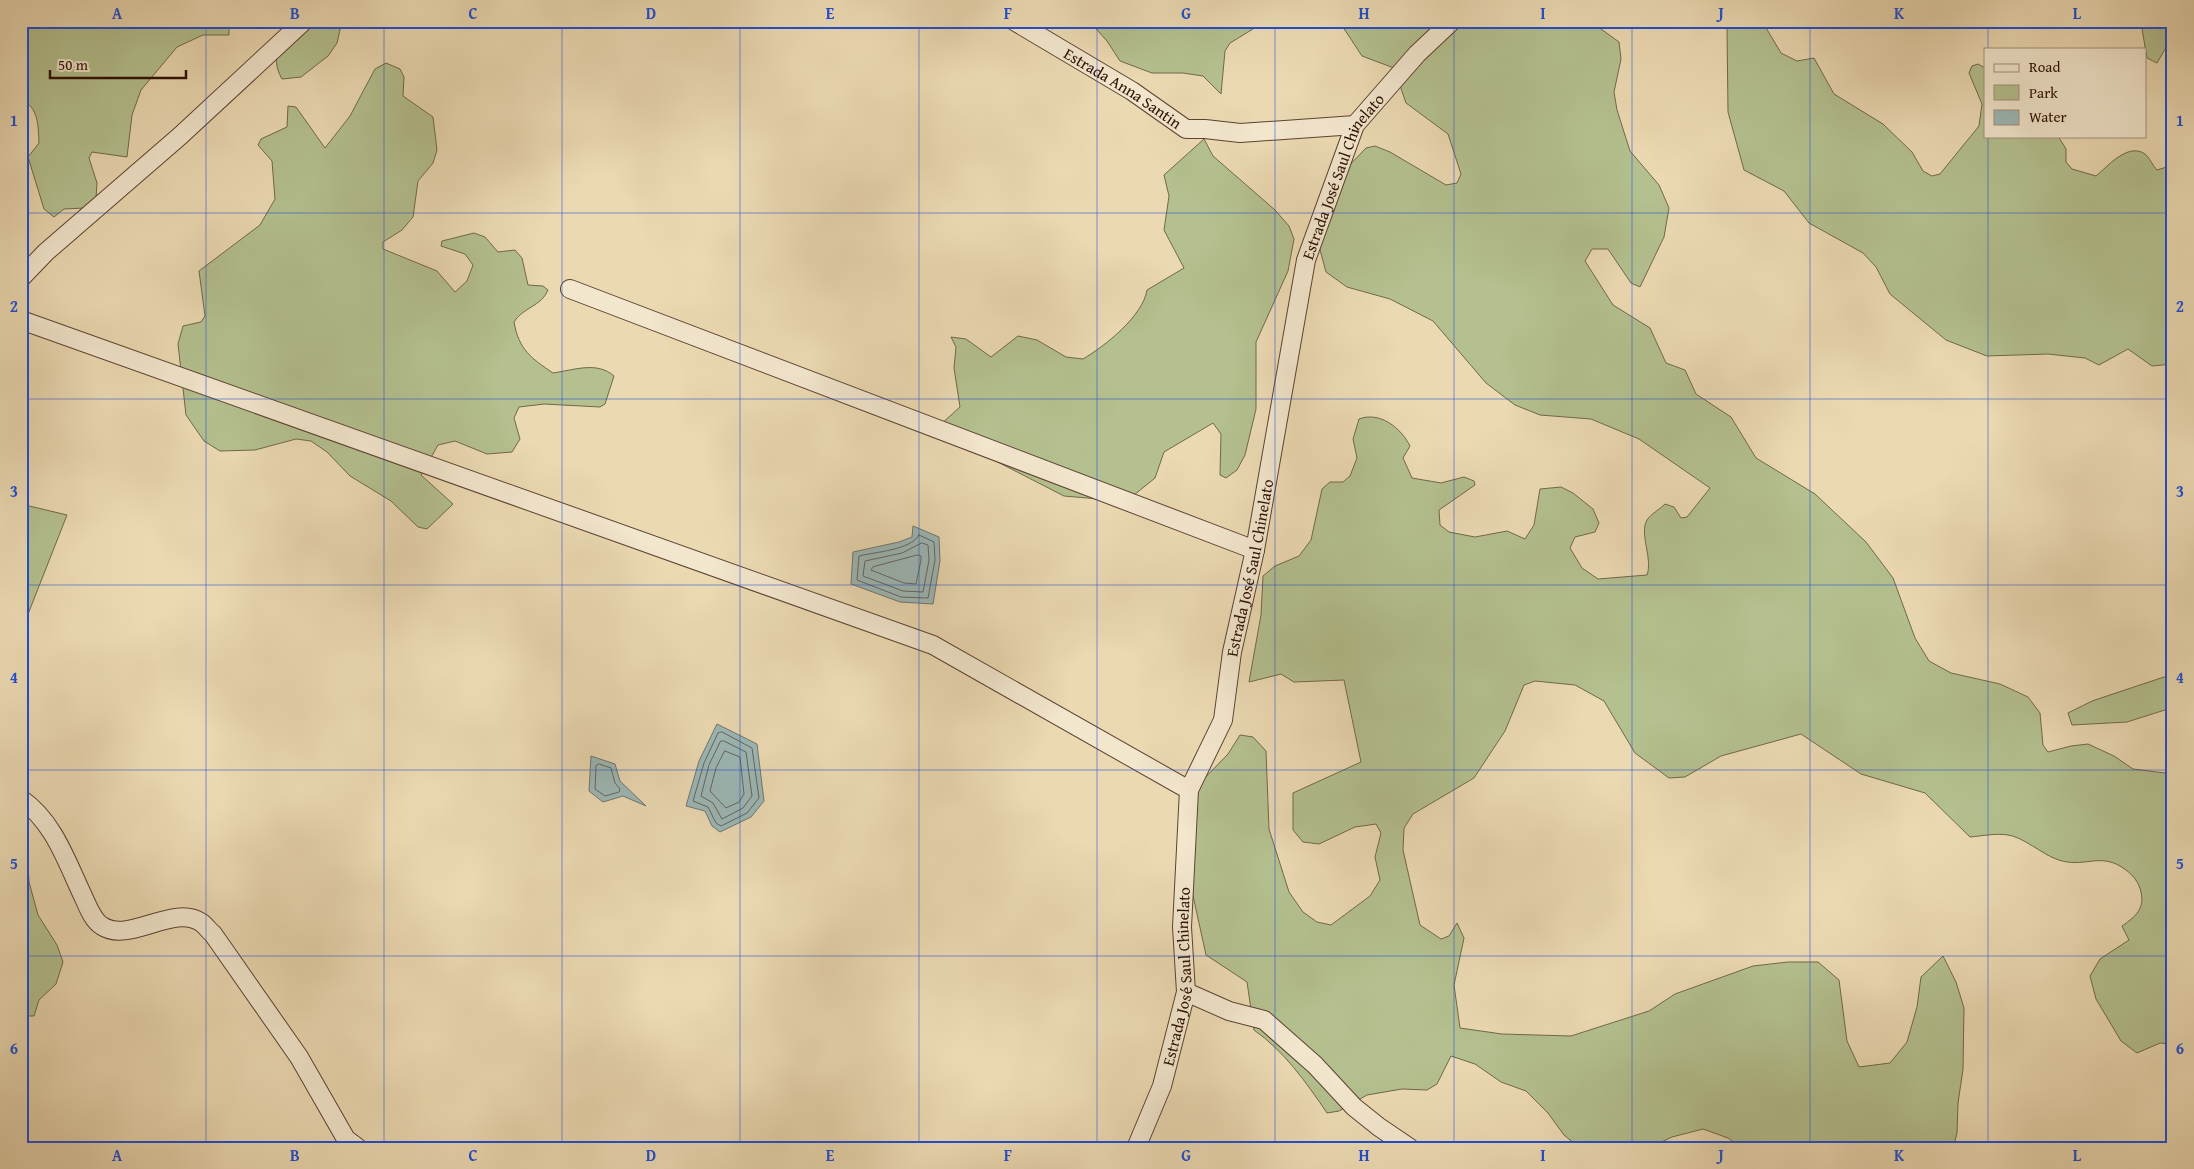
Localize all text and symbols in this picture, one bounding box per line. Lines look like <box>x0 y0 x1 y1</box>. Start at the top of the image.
text: A <box>112 1 123 25</box>
text: B <box>290 1 300 25</box>
text: C <box>468 1 478 25</box>
text: D <box>646 1 656 25</box>
text: E <box>826 1 835 25</box>
text: F <box>1004 1 1012 25</box>
text: G <box>1181 1 1191 25</box>
text: H <box>1358 1 1370 25</box>
text: I <box>1540 1 1546 25</box>
text: J <box>1715 1 1724 25</box>
text: K <box>1894 1 1905 25</box>
text: L <box>2073 1 2082 25</box>
street label: Estrada Anna Santin <box>1059 41 1187 135</box>
scale bar <box>50 48 186 80</box>
legend <box>1984 48 2146 138</box>
text: 50 m <box>58 54 89 75</box>
text: Road <box>2029 56 2060 77</box>
text: Park <box>2029 82 2058 103</box>
street label: Estrada José Saul Chinelato <box>1295 88 1390 263</box>
text: Water <box>2029 106 2067 127</box>
text: 1 <box>10 108 18 132</box>
text: 1 <box>2176 108 2184 132</box>
text: 2 <box>10 294 18 318</box>
text: 2 <box>2176 294 2184 318</box>
street label: Estrada José Saul Chinelato <box>1220 477 1279 658</box>
text: 3 <box>10 479 18 503</box>
text: 3 <box>2176 479 2184 503</box>
text: 4 <box>10 665 18 689</box>
text: 4 <box>2176 665 2184 689</box>
text: 5 <box>10 851 18 875</box>
text: 5 <box>2176 851 2184 875</box>
street label: Estrada José Saul Chinelato <box>1156 886 1198 1068</box>
text: 6 <box>10 1036 18 1060</box>
text: 6 <box>2176 1036 2184 1060</box>
text: A <box>112 1143 123 1167</box>
text: B <box>290 1143 300 1167</box>
text: C <box>468 1143 478 1167</box>
text: D <box>646 1143 656 1167</box>
text: E <box>826 1143 835 1167</box>
text: F <box>1004 1143 1012 1167</box>
text: G <box>1181 1143 1191 1167</box>
text: H <box>1358 1143 1370 1167</box>
text: I <box>1540 1143 1546 1167</box>
text: J <box>1715 1143 1724 1167</box>
text: K <box>1894 1143 1905 1167</box>
text: L <box>2073 1143 2082 1167</box>

